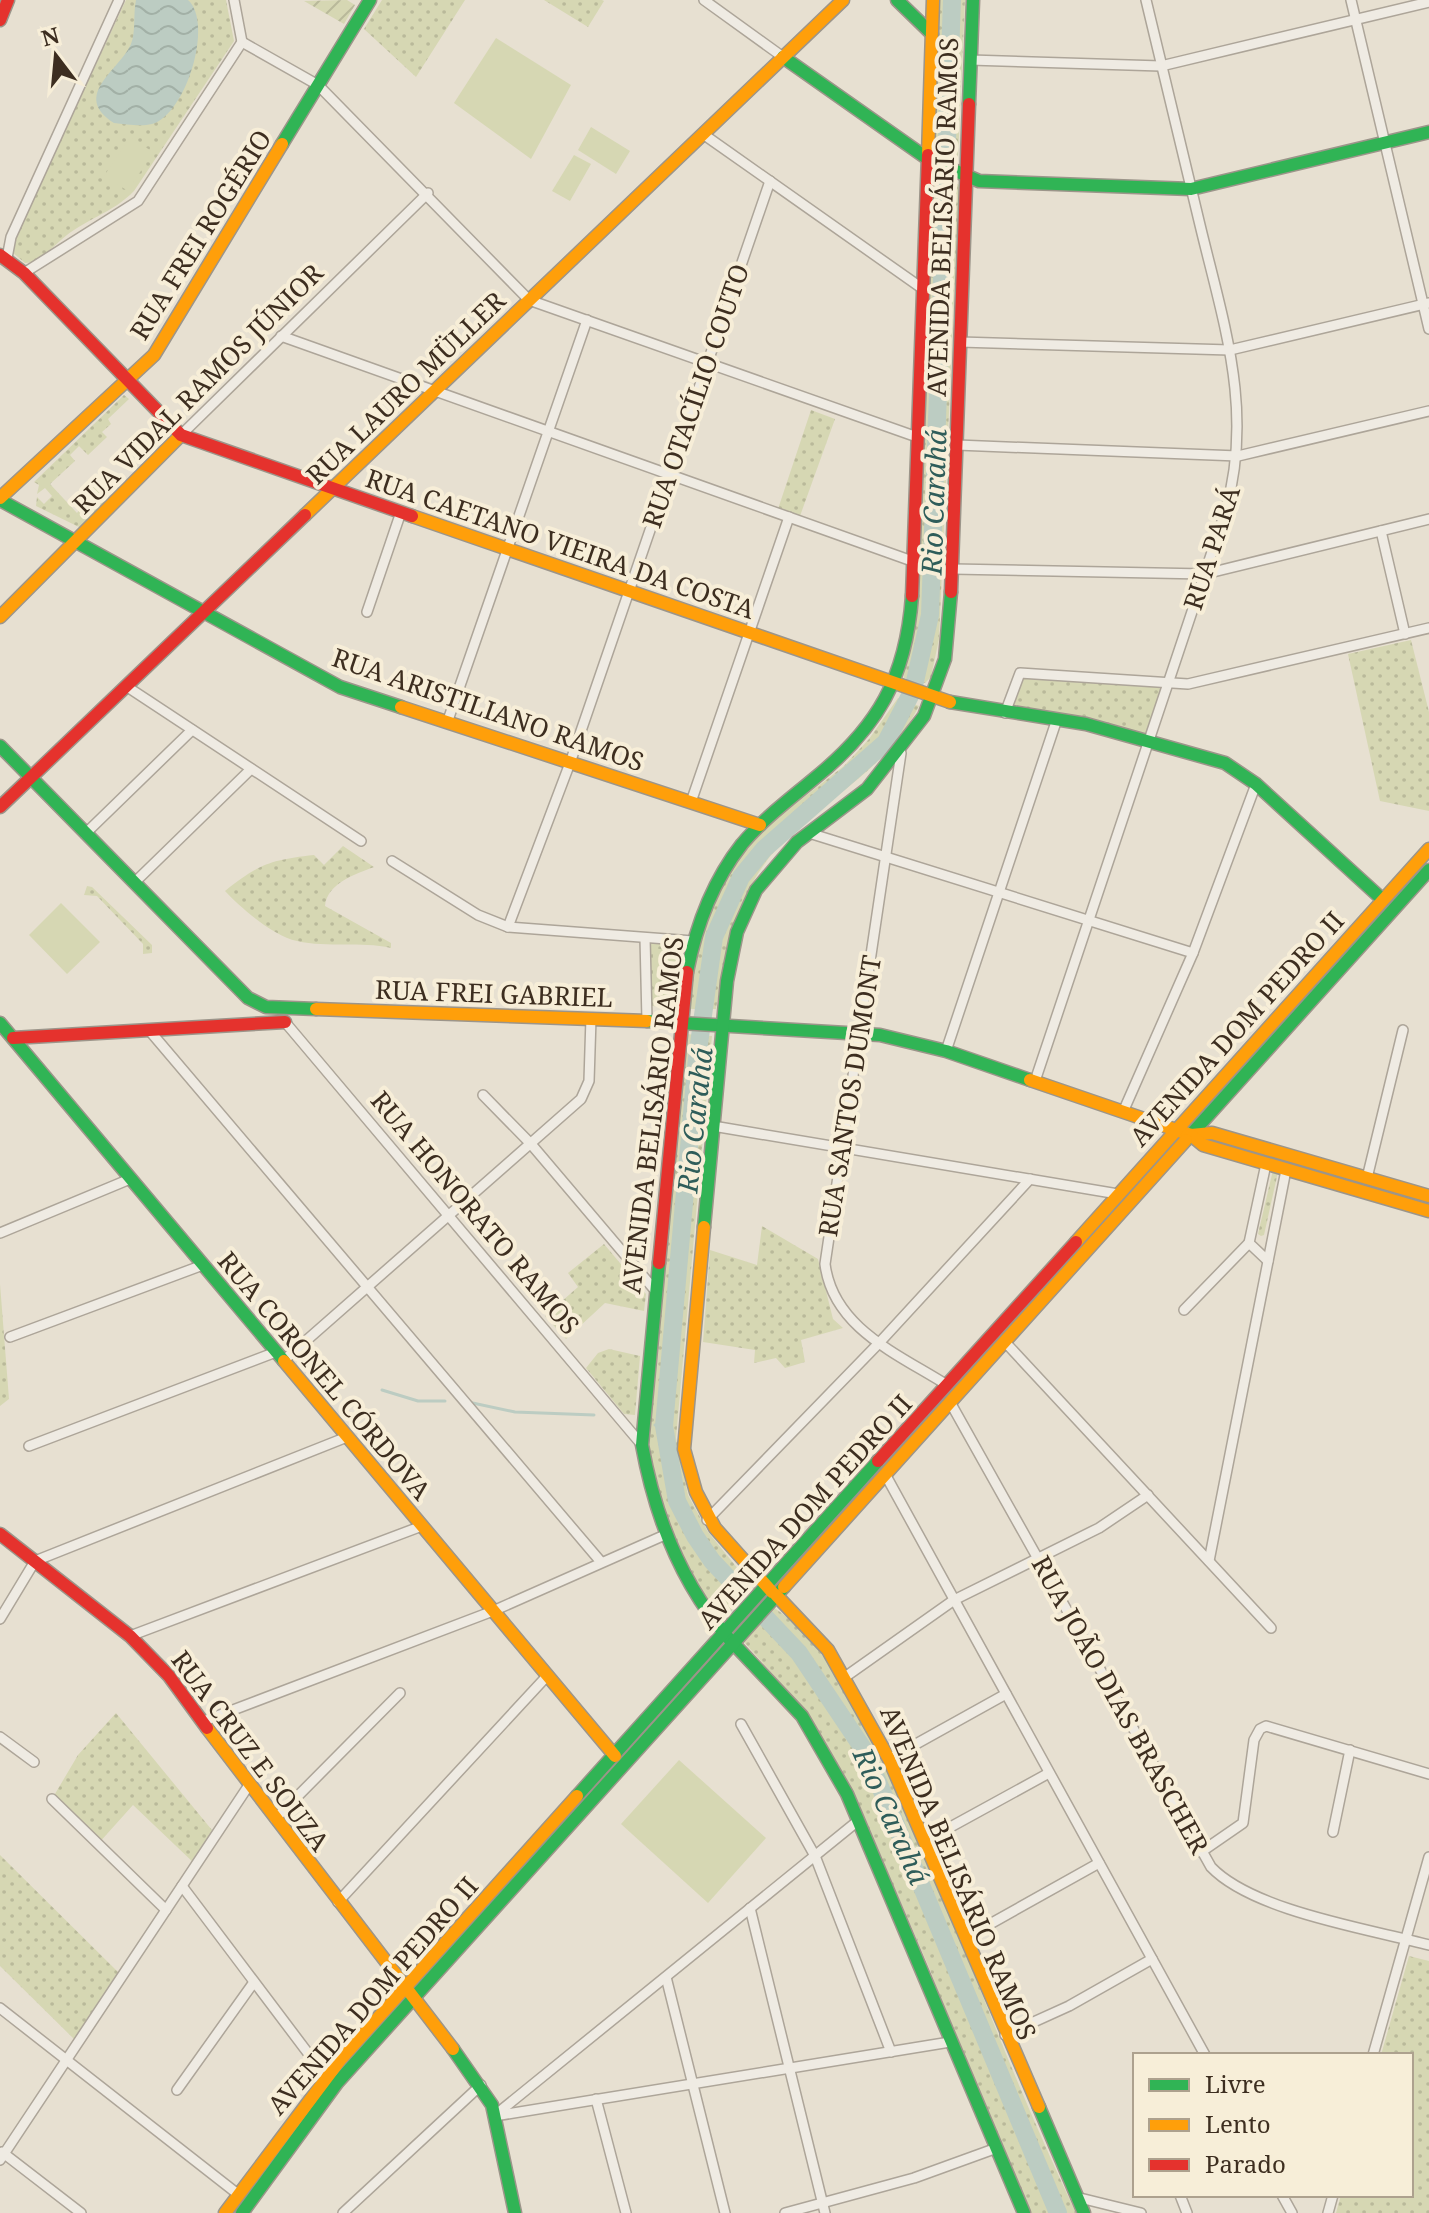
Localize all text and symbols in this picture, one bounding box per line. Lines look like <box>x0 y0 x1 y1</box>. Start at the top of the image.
north arrow <box>16 16 96 96</box>
text: N <box>38 19 63 53</box>
street label: AVENIDA BELISÁRIO RAMOS <box>918 37 966 397</box>
street label: RUA FREI ROGÉRIO <box>121 123 279 346</box>
street label: RUA VIDAL RAMOS JÚNIOR <box>64 255 331 521</box>
street label: RUA OTACÍLIO COUTO <box>633 259 757 532</box>
street label: RUA LAURO MÜLLER <box>298 282 513 492</box>
water label: Rio Carahá <box>911 428 955 577</box>
street label: RUA CAETANO VIEIRA DA COSTA <box>361 459 760 627</box>
street label: RUA PARÁ <box>1174 481 1248 614</box>
street label: RUA ARISTILIANO RAMOS <box>328 639 649 779</box>
street label: AVENIDA DOM PEDRO II <box>1121 903 1352 1154</box>
street label: AVENIDA BELISÁRIO RAMOS <box>612 934 692 1296</box>
street label: RUA SANTOS DUMONT <box>809 953 889 1239</box>
street label: RUA FREI GABRIEL <box>375 971 613 1015</box>
water label: Rio Carahá <box>667 1045 721 1195</box>
street label: RUA HONORATO RAMOS <box>363 1083 588 1342</box>
street label: RUA CORONEL CÓRDOVA <box>210 1244 440 1508</box>
street label: AVENIDA DOM PEDRO II <box>689 1386 920 1637</box>
street label: RUA JOÃO DIAS BRASCHER <box>1024 1549 1219 1861</box>
street label: RUA CRUZ E SOUZA <box>164 1643 338 1859</box>
street label: AVENIDA BELISÁRIO RAMOS <box>872 1700 1046 2045</box>
water label: Rio Carahá <box>844 1740 939 1891</box>
street label: AVENIDA DOM PEDRO II <box>259 1869 486 2122</box>
legend <box>1133 2053 1413 2197</box>
text: Livre <box>1205 2067 1266 2100</box>
text: Lento <box>1205 2107 1271 2140</box>
text: Parado <box>1205 2147 1286 2180</box>

